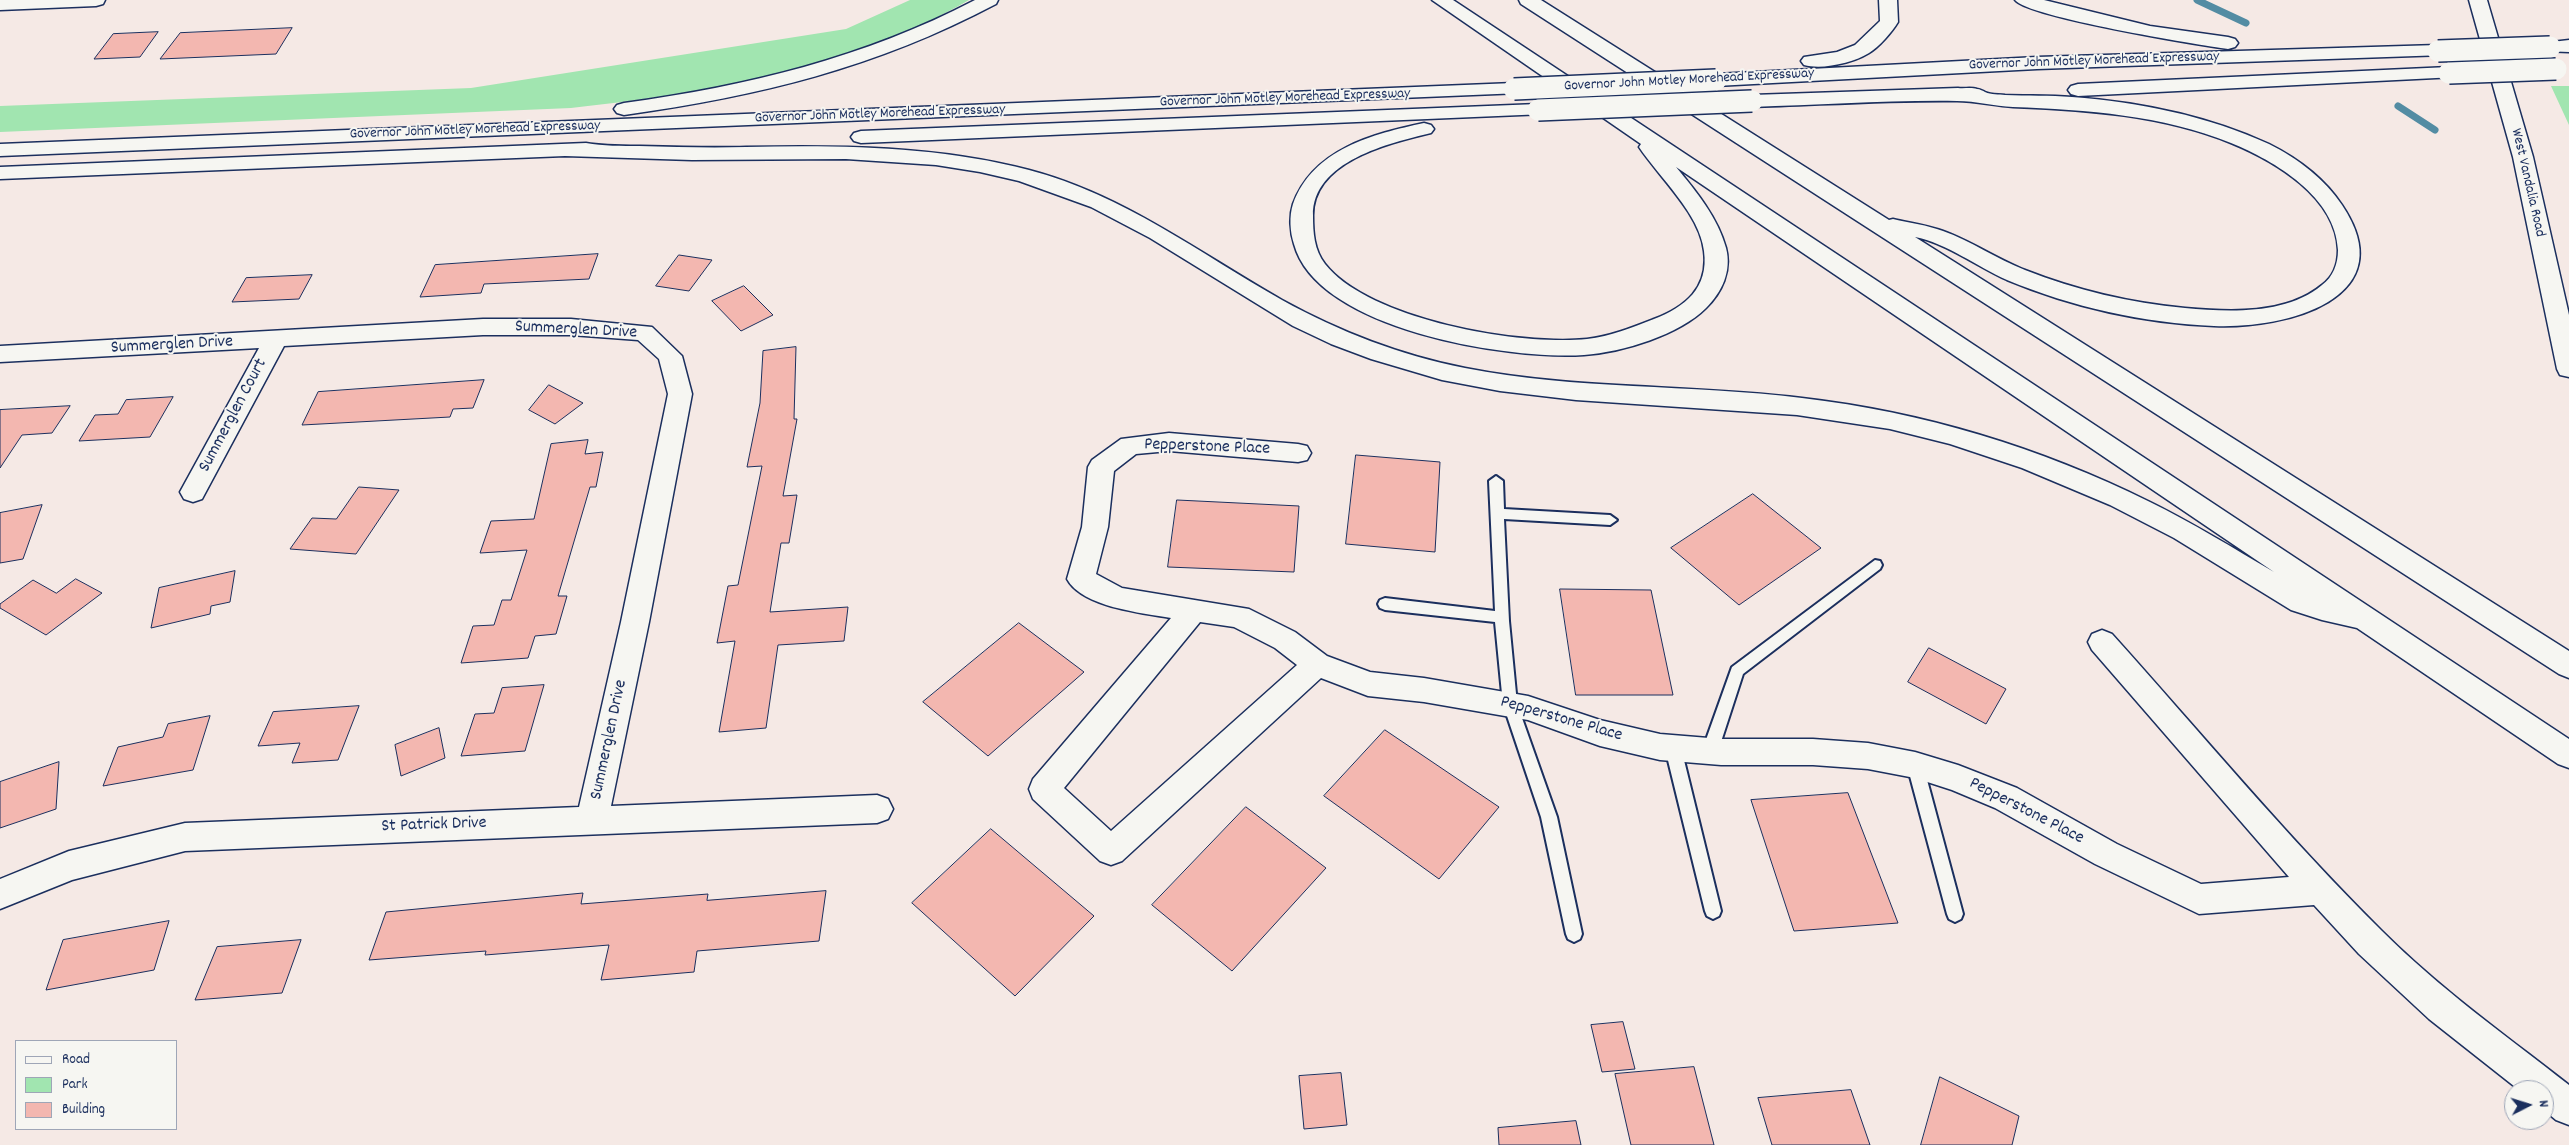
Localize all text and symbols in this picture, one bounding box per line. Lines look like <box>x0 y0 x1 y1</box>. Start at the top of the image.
street label: Governor John Motley Morehead Expressway <box>1968 49 2220 75</box>
street label: Governor John Motley Morehead Expressway <box>1563 65 1815 97</box>
street label: Governor John Motley Morehead Expressway <box>1159 86 1411 112</box>
street label: Governor John Motley Morehead Expressway <box>754 102 1006 128</box>
street label: Governor John Motley Morehead Expressway <box>349 118 601 144</box>
street label: West Vandalia Road <box>2506 127 2548 239</box>
street label: Summerglen Drive <box>514 317 638 345</box>
street label: Summerglen Drive <box>110 332 234 360</box>
street label: Summerglen Court <box>195 356 273 476</box>
street label: Pepperstone Place <box>1144 435 1270 461</box>
street label: Summerglen Drive <box>587 678 633 802</box>
street label: Pepperstone Place <box>1497 692 1625 748</box>
street label: Pepperstone Place <box>1965 774 2087 850</box>
street label: St Patrick Drive <box>381 813 487 839</box>
legend <box>15 1040 178 1130</box>
text: Road <box>62 1049 90 1071</box>
text: Park <box>62 1074 88 1096</box>
north arrow <box>2504 1080 2554 1130</box>
text: Building <box>62 1099 105 1121</box>
text: N <box>2533 1099 2553 1108</box>

